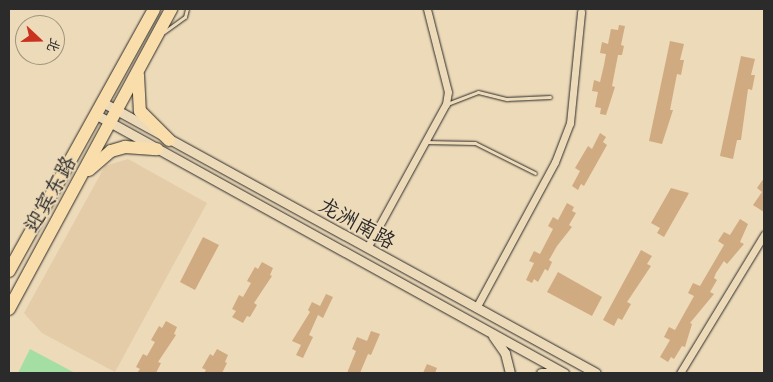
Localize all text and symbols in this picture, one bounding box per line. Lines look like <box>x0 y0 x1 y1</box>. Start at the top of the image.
north arrow <box>15 15 65 65</box>
text: 北 <box>43 36 64 55</box>
street label: 迎宾东路 <box>19 151 81 237</box>
street label: 龙洲南路 <box>314 192 400 254</box>

